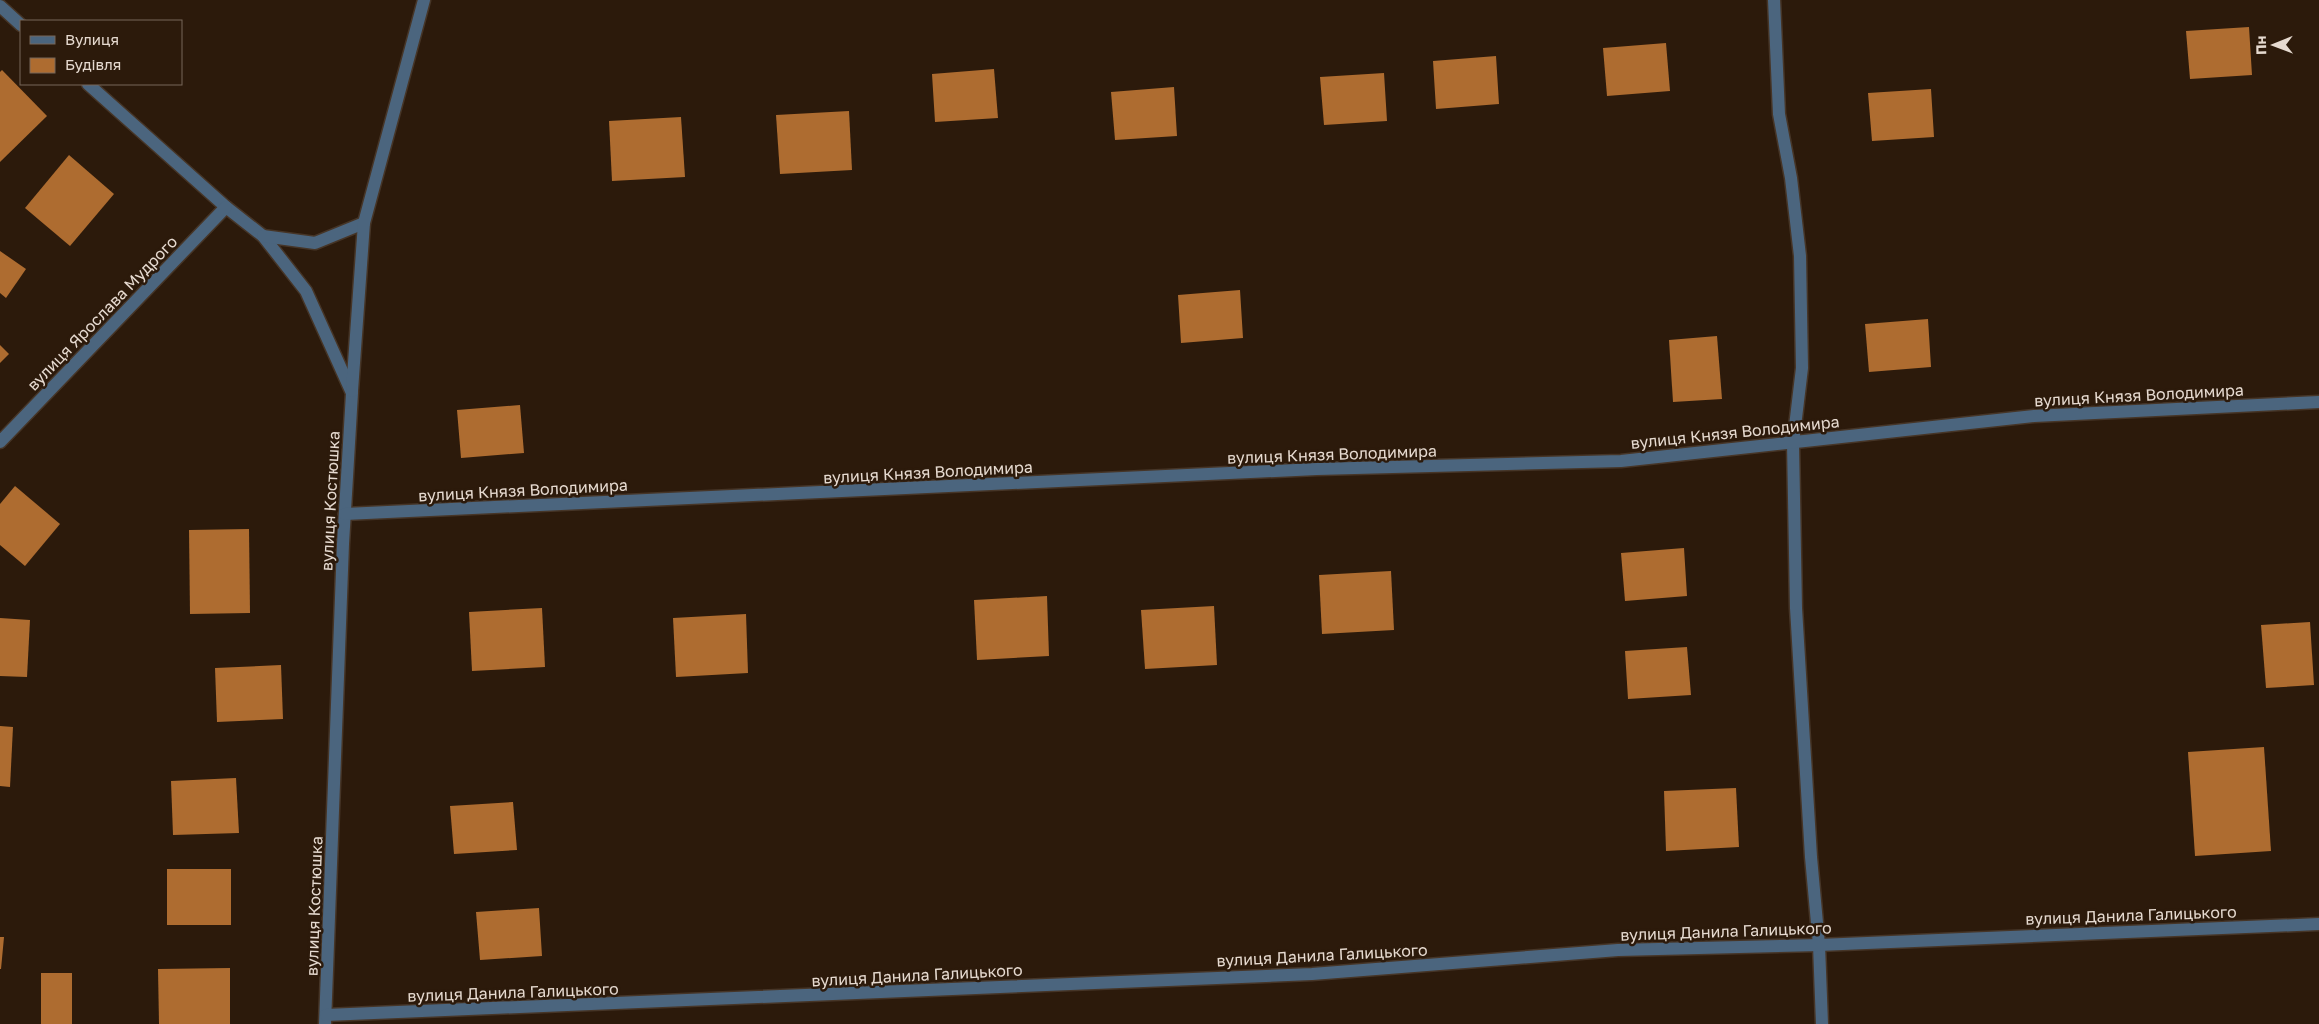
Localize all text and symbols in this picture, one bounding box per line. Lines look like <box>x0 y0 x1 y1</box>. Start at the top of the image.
legend <box>20 20 182 85</box>
north arrow <box>2249 20 2299 70</box>
text: Вулиця <box>65 30 119 48</box>
text: Пн <box>2252 36 2269 55</box>
text: Будівля <box>65 55 121 73</box>
street label: вулиця Ярослава Мудрого <box>23 231 181 395</box>
street label: вулиця Князя Володимира <box>2034 380 2244 410</box>
street label: вулиця Князя Володимира <box>1630 411 1840 453</box>
street label: вулиця Костюшка <box>316 430 344 572</box>
street label: вулиця Князя Володимира <box>1227 440 1437 468</box>
street label: вулиця Князя Володимира <box>823 457 1033 487</box>
street label: вулиця Князя Володимира <box>418 475 628 505</box>
street label: вулиця Костюшка <box>302 836 326 976</box>
street label: вулиця Данила Галицького <box>2025 901 2237 929</box>
street label: вулиця Данила Галицького <box>1620 917 1832 945</box>
street label: вулиця Данила Галицького <box>1216 939 1428 971</box>
street label: вулиця Данила Галицького <box>811 959 1023 991</box>
street label: вулиця Данила Галицького <box>407 978 619 1006</box>

